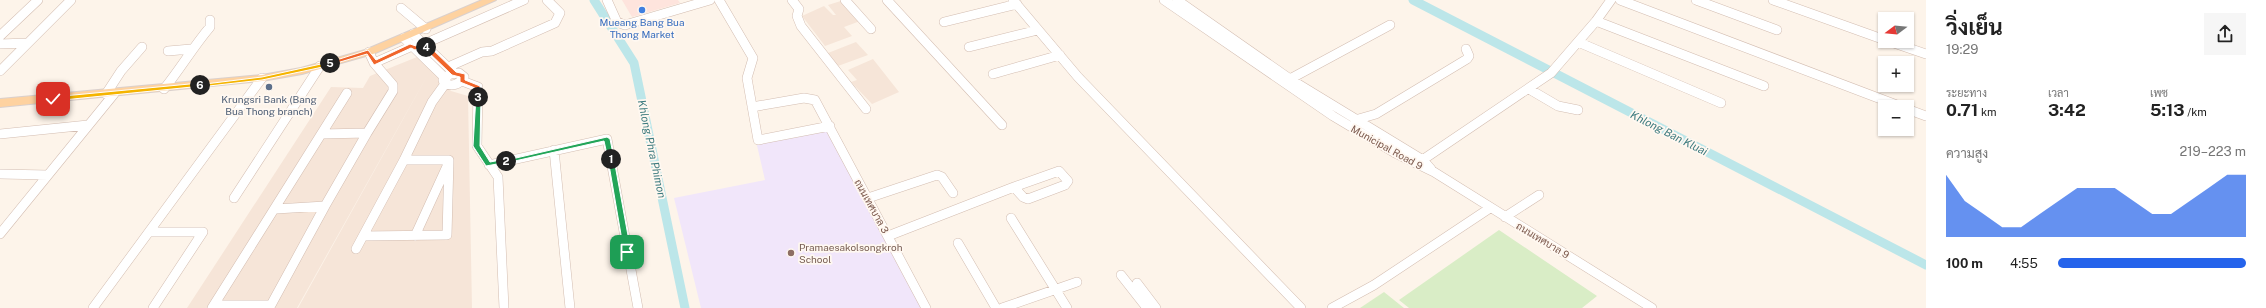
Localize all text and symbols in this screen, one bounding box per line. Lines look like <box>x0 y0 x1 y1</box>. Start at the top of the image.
marker: Mueang Bang Bua Thong Market <box>637 5 647 15</box>
north arrow <box>1878 12 1914 48</box>
map controls <box>1878 12 1914 136</box>
button: share <box>2204 13 2246 55</box>
text: วิ่งเย็น <box>1946 14 2003 40</box>
place label: Mueang Bang Bua Thong Market <box>600 16 684 40</box>
pin: 4 <box>416 37 436 57</box>
text: 4 <box>422 41 430 53</box>
text: 19:29 <box>1946 42 1978 57</box>
pin: 5 <box>320 53 340 73</box>
button: + <box>1878 56 1914 92</box>
text: 5 <box>326 57 334 69</box>
pin: 6 <box>190 75 210 95</box>
text: 6 <box>196 79 204 91</box>
pin <box>36 82 70 116</box>
marker: Krungsri Bank (Bang Bua Thong branch) <box>264 82 274 92</box>
pin: 3 <box>468 87 488 107</box>
text: ระยะทาง <box>1946 87 1987 99</box>
text: เวลา <box>2048 87 2069 99</box>
text: เพซ <box>2150 87 2168 99</box>
icon: check <box>42 88 64 110</box>
text: 3 <box>474 91 482 103</box>
place label: Krungsri Bank (Bang Bua Thong branch) <box>221 93 317 117</box>
water label: Khlong Phra Phimon <box>636 99 668 199</box>
button: − <box>1878 100 1914 136</box>
text: 0.71 <box>1946 100 1978 120</box>
text: 3:42 <box>2048 100 2086 120</box>
text: 5:13 <box>2150 100 2185 120</box>
text: km <box>1978 106 1997 118</box>
text: /km <box>2185 106 2207 118</box>
water label: Khlong Ban Kluai <box>1629 108 1710 158</box>
street label: Municipal Road 9 <box>1349 122 1425 172</box>
text: 219–223 m <box>2180 144 2246 159</box>
text: ความสูง <box>1946 146 1988 161</box>
pin: 1 <box>601 149 621 169</box>
pin: 2 <box>496 151 516 171</box>
text: 1 <box>609 153 613 165</box>
text: 2 <box>503 155 510 167</box>
street label: ถนนเทศบาล 3 <box>852 177 892 235</box>
street label: ถนนเทศบาล 9 <box>1514 219 1572 261</box>
pin <box>610 235 644 269</box>
icon: arrive <box>616 241 638 263</box>
place label: Pramaesakolsongkroh School <box>799 241 903 265</box>
marker: Pramaesakolsongkroh School <box>786 248 796 258</box>
text: 100 m <box>1946 256 1983 271</box>
text: 4:55 <box>2010 256 2038 271</box>

